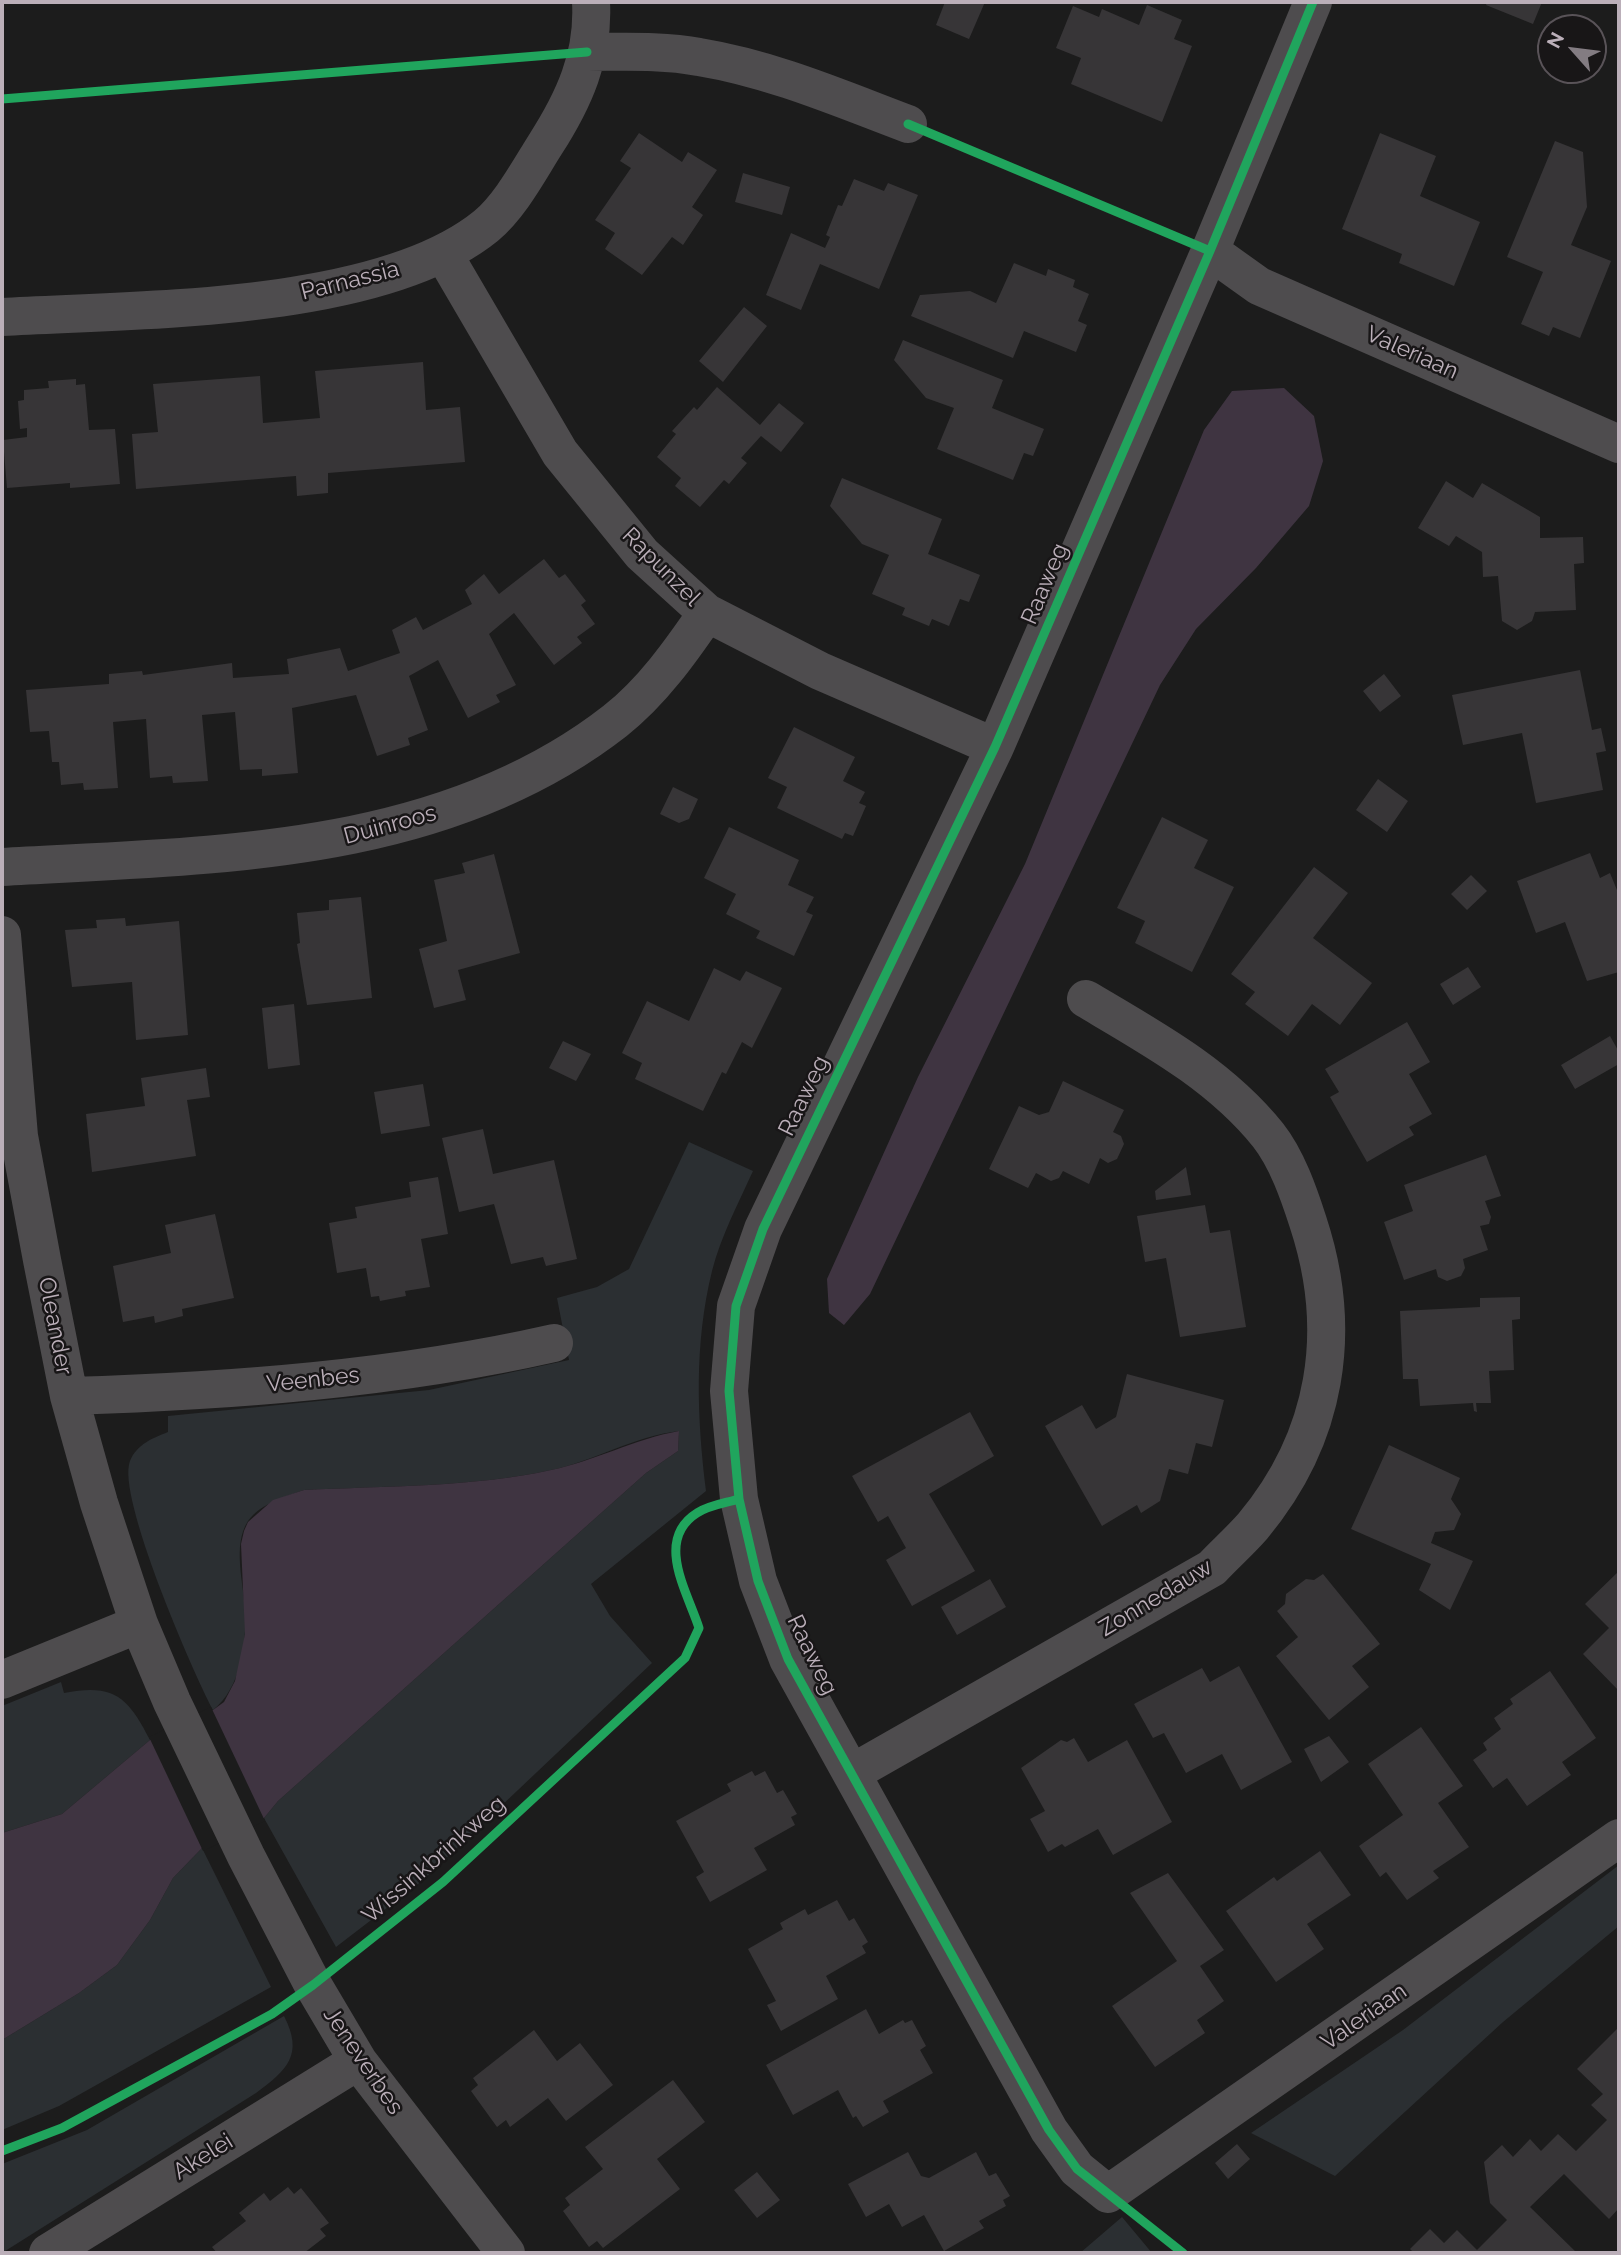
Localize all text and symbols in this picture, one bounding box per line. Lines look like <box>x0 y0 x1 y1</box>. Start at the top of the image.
north arrow <box>1537 14 1607 84</box>
text: N <box>1542 29 1568 52</box>
street label: Parnassia <box>298 255 402 307</box>
street label: Valeriaan <box>1361 320 1463 386</box>
street label: Rapunzel <box>616 522 706 612</box>
street label: Raaweg <box>1016 539 1074 629</box>
street label: Duinroos <box>341 799 439 851</box>
street label: Raaweg <box>773 1052 835 1140</box>
street label: Oleander <box>32 1275 78 1377</box>
street label: Veenbes <box>265 1361 361 1399</box>
street label: Zonnedauw <box>1094 1553 1218 1643</box>
street label: Raaweg <box>781 1611 843 1699</box>
street label: Wissinkbrinkweg <box>357 1790 511 1930</box>
street label: Valeriaan <box>1316 1978 1412 2056</box>
street label: Jeneverbes <box>317 2002 409 2120</box>
street label: Akelei <box>168 2128 238 2186</box>

